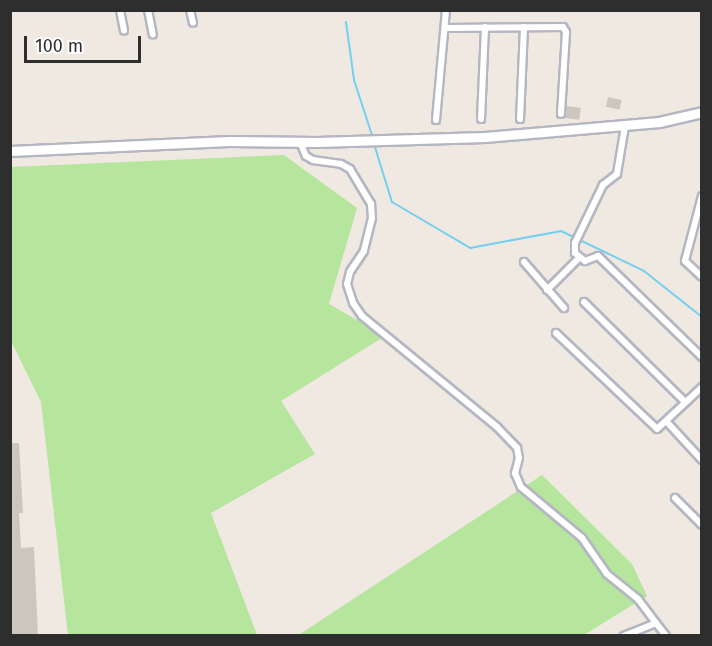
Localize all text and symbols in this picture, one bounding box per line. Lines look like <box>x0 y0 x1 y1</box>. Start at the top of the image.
scale bar <box>27 24 144 62</box>
text: 100 m <box>35 35 83 57</box>

